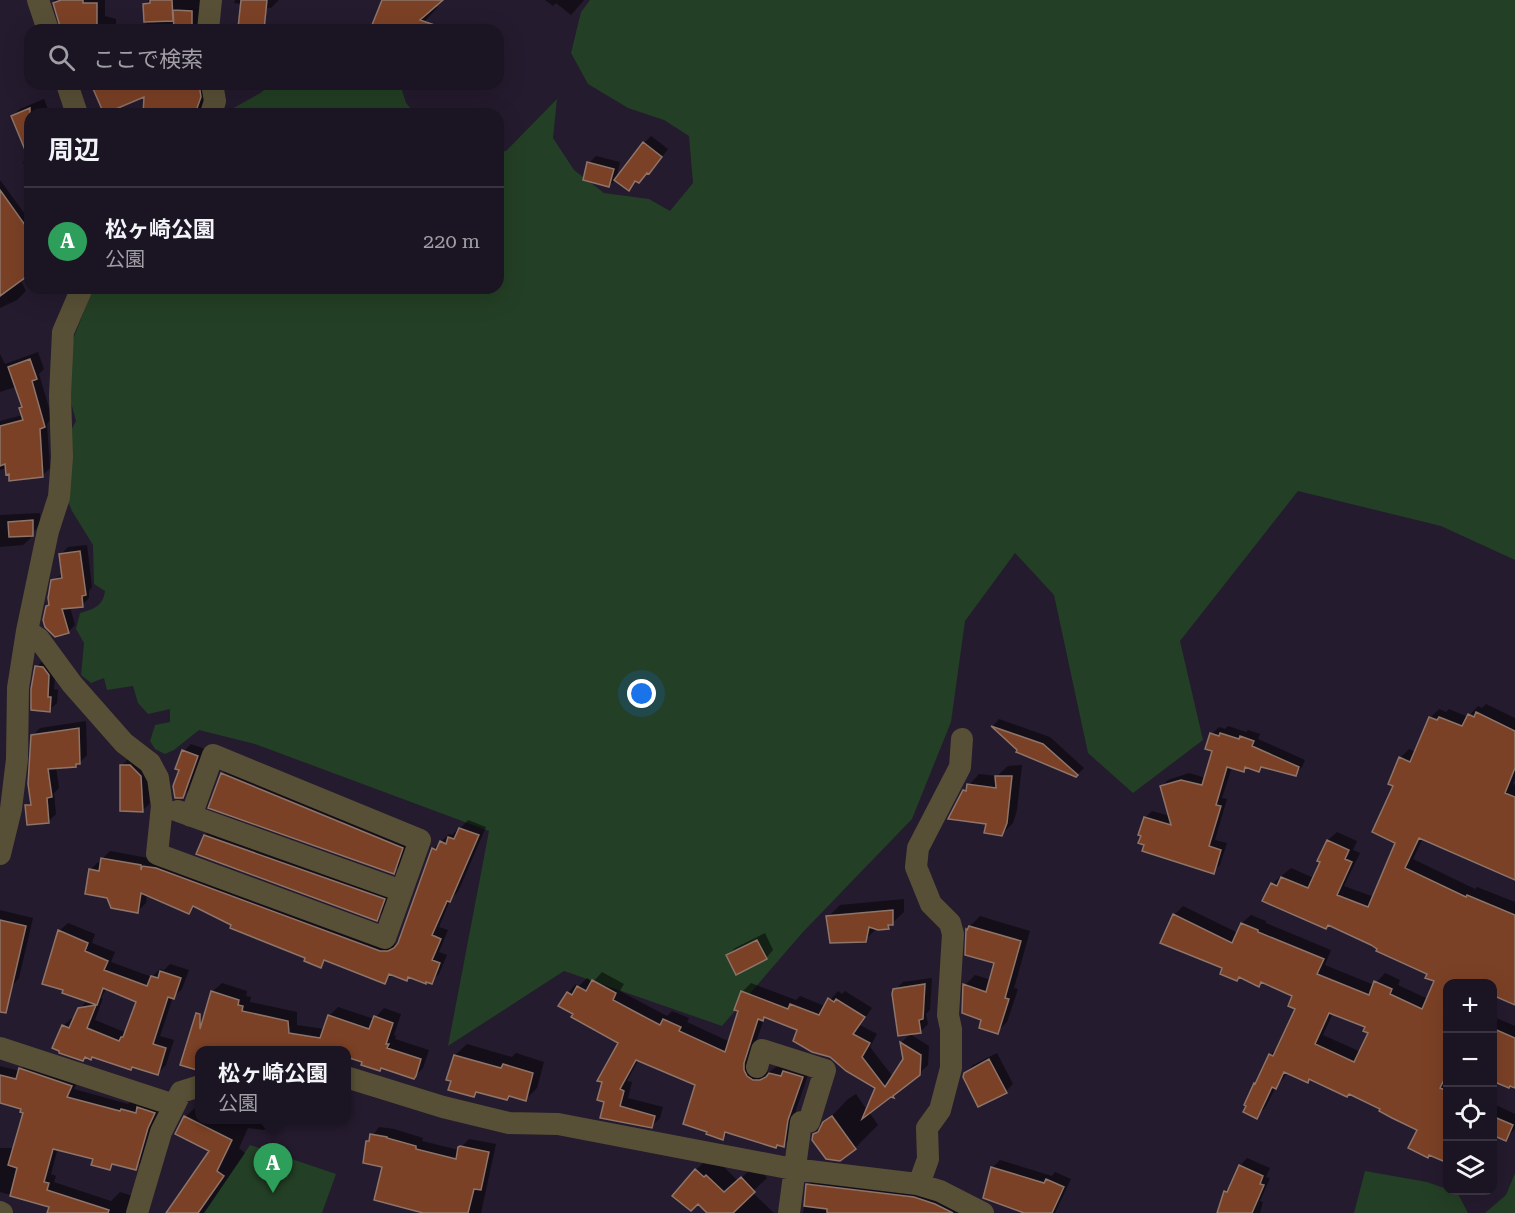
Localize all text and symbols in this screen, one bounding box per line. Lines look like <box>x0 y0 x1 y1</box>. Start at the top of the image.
search box <box>24 24 504 90</box>
icon: search <box>45 41 78 74</box>
text: ここで検索 <box>93 47 203 72</box>
text: 周辺 <box>48 135 100 165</box>
text: 松ヶ崎公園 <box>105 217 215 242</box>
text: A <box>60 229 75 253</box>
text: 220 m <box>423 229 480 253</box>
text: 公園 <box>105 247 145 271</box>
your location <box>627 679 656 708</box>
map controls <box>1443 979 1497 1195</box>
button: + <box>1443 979 1497 1033</box>
button: − <box>1443 1033 1497 1087</box>
popup <box>195 1046 351 1124</box>
text: 松ヶ崎公園 <box>218 1061 328 1086</box>
button: locate <box>1443 1087 1497 1141</box>
text: 公園 <box>218 1091 258 1115</box>
button: layers <box>1443 1141 1497 1195</box>
pin: A <box>254 1144 292 1193</box>

